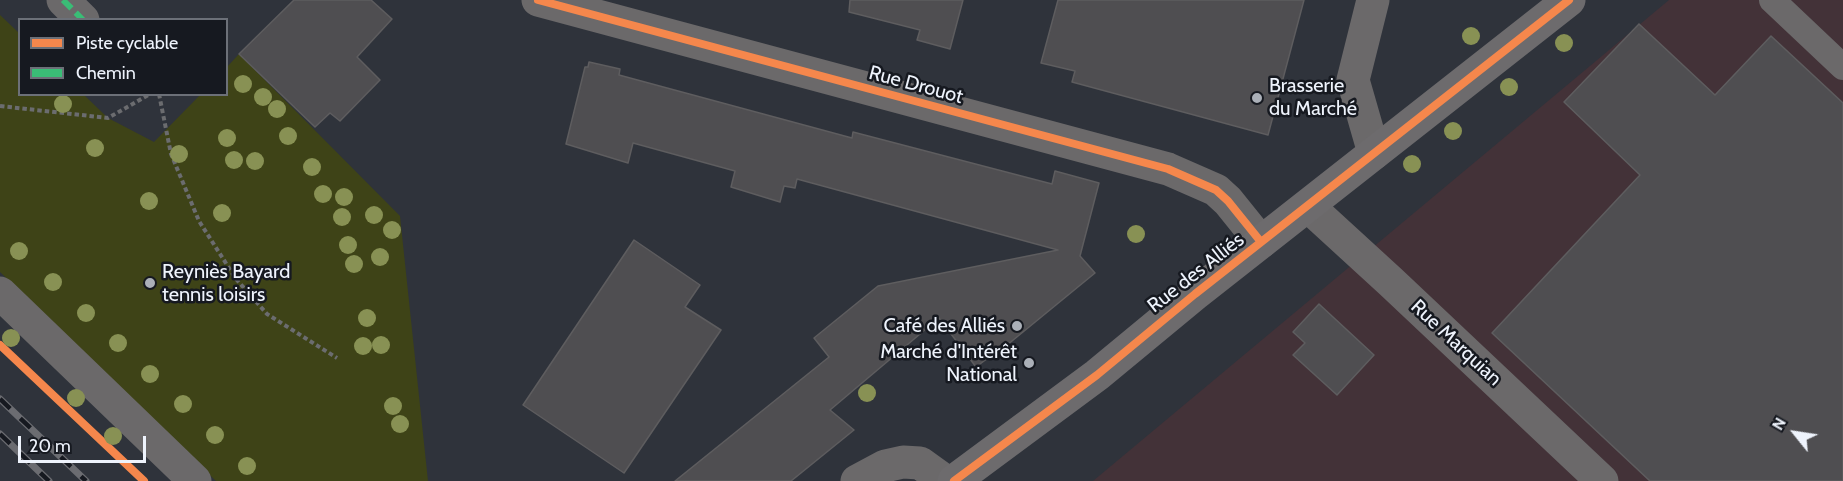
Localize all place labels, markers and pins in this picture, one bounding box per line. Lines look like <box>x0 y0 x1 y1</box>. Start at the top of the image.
place label: Brasserie du Marché <box>1269 74 1357 121</box>
marker: Brasserie du Marché <box>1250 91 1264 105</box>
place label: Reyniès Bayard tennis loisirs <box>162 260 290 307</box>
marker: Reyniès Bayard tennis loisirs <box>143 276 157 290</box>
place label: Café des Alliés <box>884 314 1005 338</box>
marker: Café des Alliés <box>1010 319 1024 333</box>
place label: Marché d'Intérêt National <box>880 340 1017 387</box>
marker: Marché d'Intérêt National <box>1022 356 1036 370</box>

